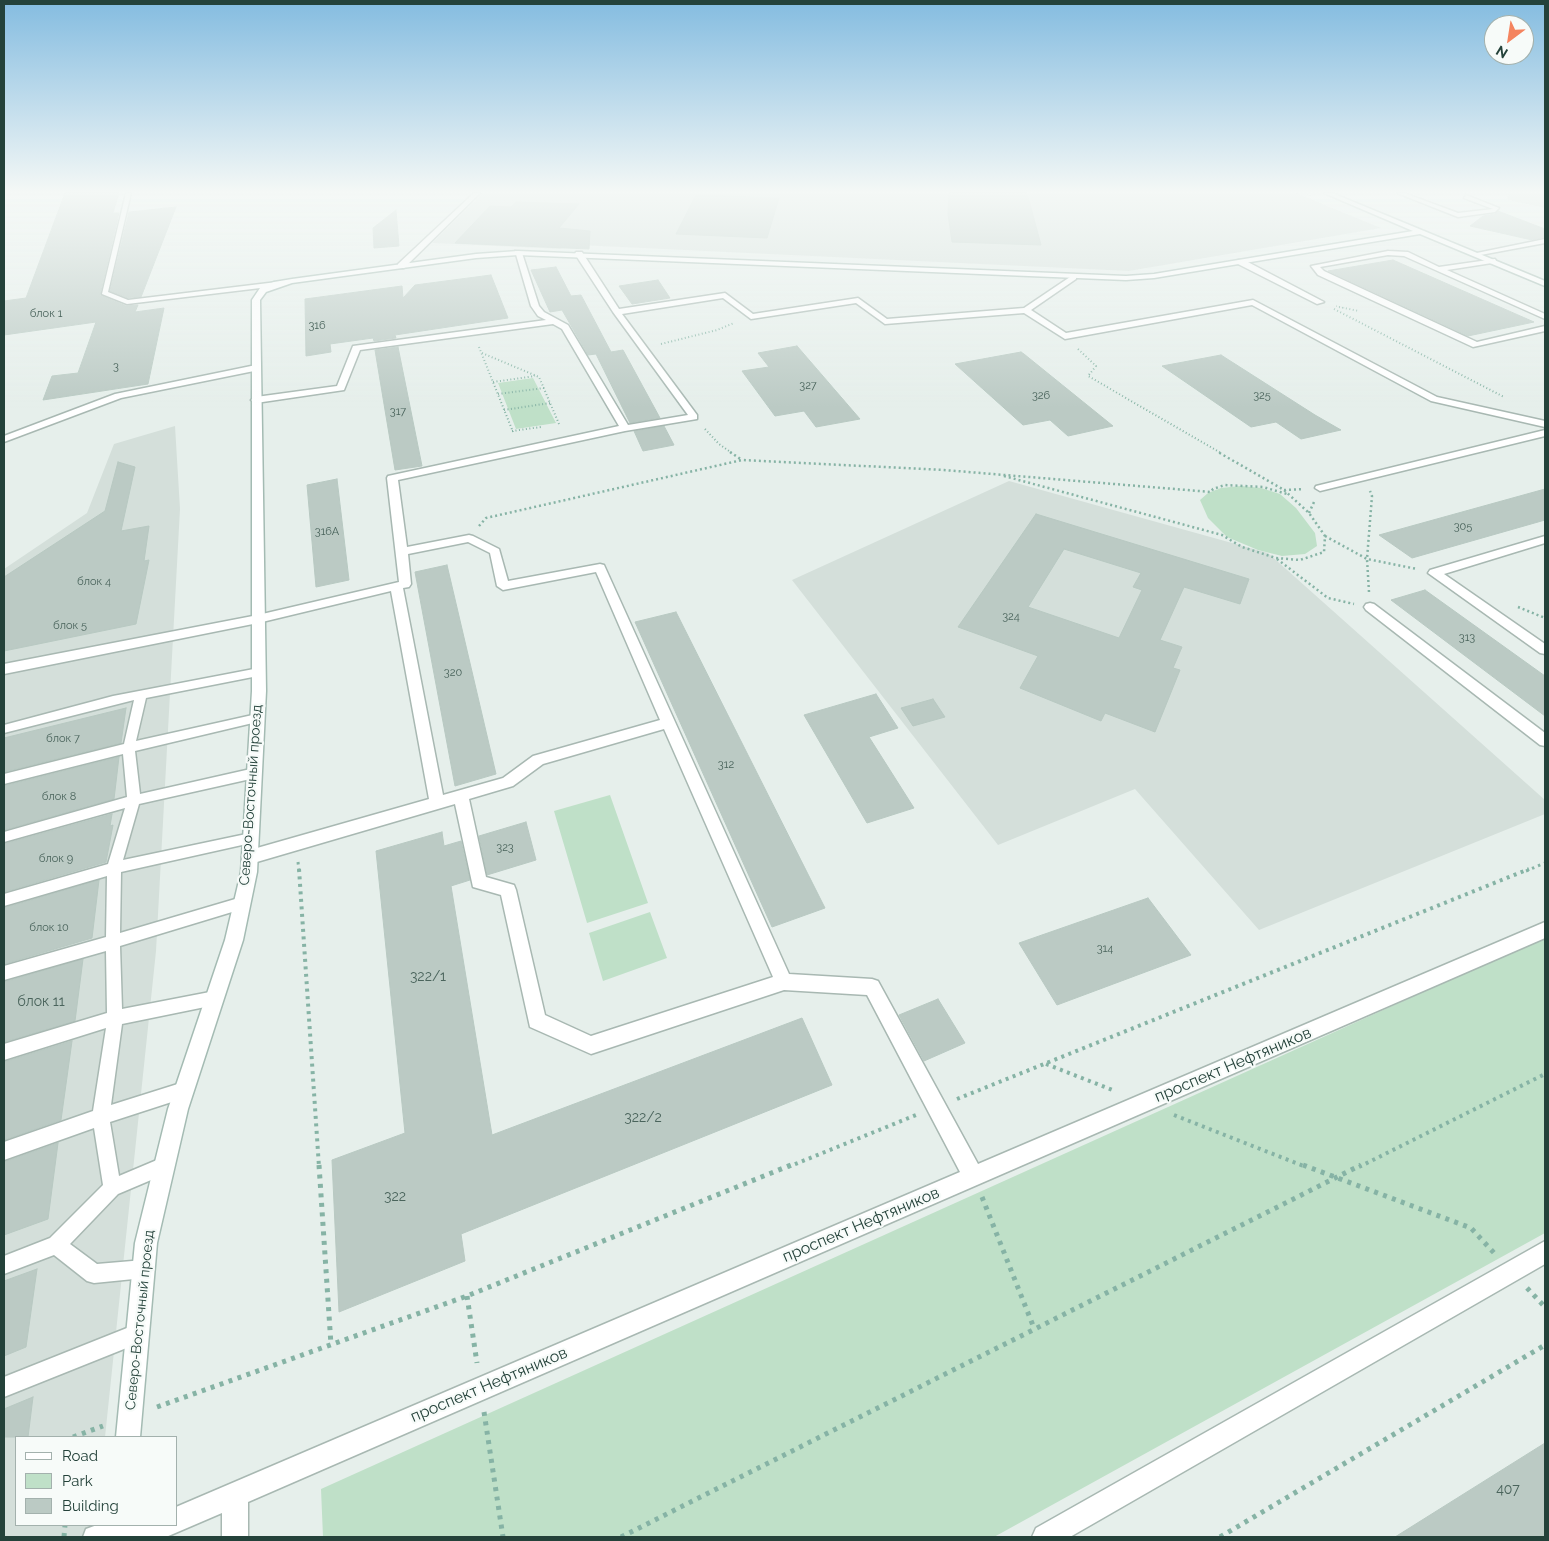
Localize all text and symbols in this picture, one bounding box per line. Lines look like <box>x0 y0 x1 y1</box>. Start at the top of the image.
north arrow <box>1484 15 1534 65</box>
text: N <box>1493 42 1510 62</box>
house number: блок 1 <box>30 307 62 321</box>
house number: 316 <box>308 319 326 333</box>
house number: 3 <box>113 360 119 374</box>
house number: 327 <box>799 379 817 393</box>
house number: 326 <box>1032 389 1050 403</box>
house number: 325 <box>1253 389 1271 403</box>
house number: 317 <box>390 405 406 419</box>
house number: 305 <box>1454 520 1472 534</box>
house number: 316А <box>315 525 339 539</box>
house number: блок 4 <box>77 575 111 589</box>
house number: 324 <box>1002 610 1020 624</box>
house number: блок 5 <box>53 619 87 633</box>
house number: 313 <box>1459 631 1475 645</box>
house number: 320 <box>444 666 462 680</box>
street label: Северо-Восточный проезд <box>236 704 266 886</box>
house number: блок 7 <box>46 732 80 746</box>
house number: 312 <box>718 758 734 772</box>
house number: блок 8 <box>42 790 76 804</box>
house number: 323 <box>496 841 514 855</box>
house number: блок 9 <box>39 852 73 866</box>
house number: блок 10 <box>29 921 69 935</box>
house number: 314 <box>1097 942 1113 956</box>
house number: 322/1 <box>410 969 446 985</box>
house number: блок 11 <box>17 994 65 1010</box>
street label: проспект Нефтяников <box>1152 1023 1314 1107</box>
house number: 322/2 <box>624 1110 662 1126</box>
street label: проспект Нефтяников <box>780 1183 942 1267</box>
house number: 322 <box>384 1189 406 1205</box>
street label: Северо-Восточный проезд <box>122 1229 158 1411</box>
street label: проспект Нефтяников <box>408 1343 570 1427</box>
legend <box>15 1436 178 1526</box>
text: Road <box>62 1447 98 1465</box>
text: Park <box>62 1472 93 1490</box>
house number: 407 <box>1496 1482 1520 1498</box>
text: Building <box>62 1497 119 1515</box>

